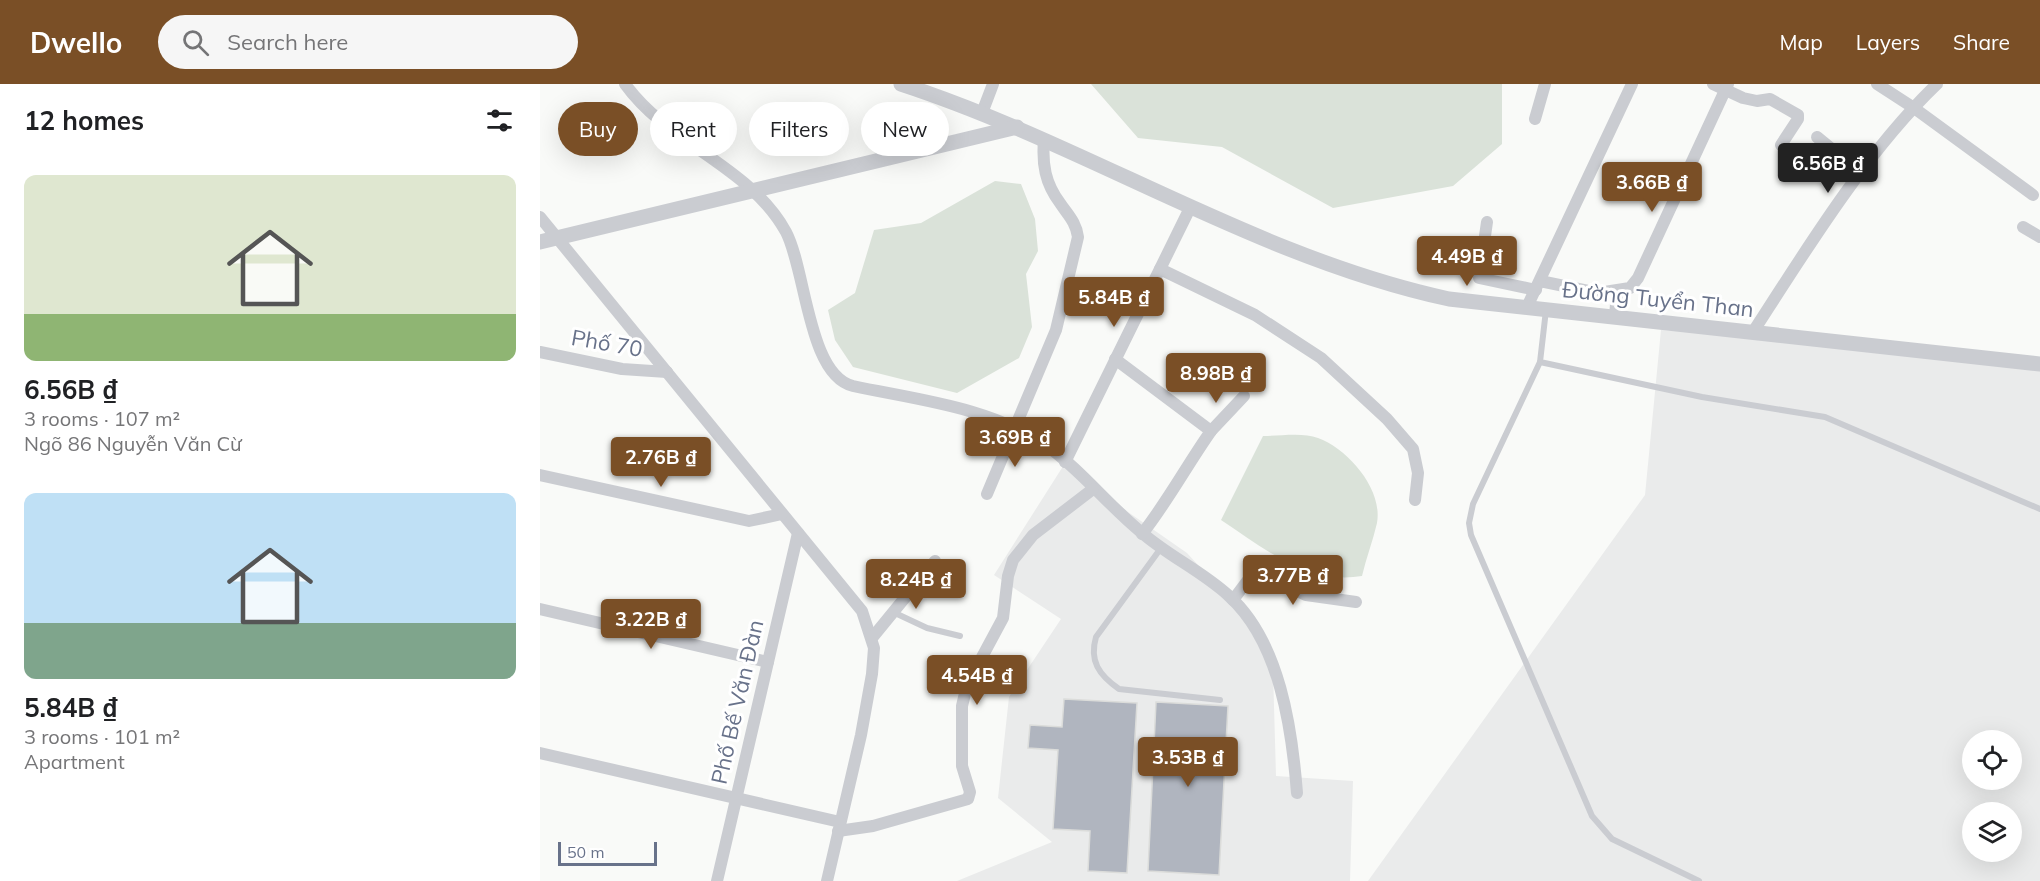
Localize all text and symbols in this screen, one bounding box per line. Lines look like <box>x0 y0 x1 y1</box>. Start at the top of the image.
search box <box>158 15 578 69</box>
text: Dwello <box>30 25 122 60</box>
icon: search <box>179 26 212 59</box>
text: Search here <box>227 28 348 56</box>
text: Map <box>1780 29 1823 55</box>
text: Layers <box>1856 29 1920 55</box>
text: Share <box>1953 29 2010 55</box>
chip: Buy <box>558 102 638 156</box>
chip: Rent <box>650 102 737 156</box>
chip: Filters <box>749 102 849 156</box>
chip: New <box>861 102 949 156</box>
text: 12 homes <box>24 104 144 137</box>
icon: filters <box>483 104 516 137</box>
pin: 6.56B ₫ <box>1773 143 1883 194</box>
text: 6.56B ₫ <box>1792 150 1864 175</box>
pin: 3.66B ₫ <box>1597 162 1707 213</box>
text: 3.66B ₫ <box>1616 169 1688 194</box>
icon: home <box>216 214 324 322</box>
pin: 4.49B ₫ <box>1412 236 1522 287</box>
text: 4.49B ₫ <box>1431 243 1503 268</box>
street label: Đường Tuyển Than <box>1561 275 1755 323</box>
pin: 5.84B ₫ <box>1059 277 1169 328</box>
text: 5.84B ₫ <box>1078 284 1150 309</box>
street label: Phố 70 <box>569 323 645 363</box>
pin: 8.98B ₫ <box>1161 353 1271 404</box>
text: 8.98B ₫ <box>1180 360 1252 385</box>
text: 6.56B ₫ <box>24 373 118 406</box>
text: 3 rooms · 107 m² <box>24 406 180 431</box>
pin: 3.69B ₫ <box>960 417 1070 468</box>
text: 3.69B ₫ <box>979 424 1051 449</box>
text: Ngõ 86 Nguyễn Văn Cừ <box>24 431 242 456</box>
pin: 2.76B ₫ <box>606 437 716 488</box>
text: 2.76B ₫ <box>625 444 697 469</box>
icon: home <box>216 532 324 640</box>
pin: 3.77B ₫ <box>1238 555 1348 606</box>
pin: 8.24B ₫ <box>861 559 971 610</box>
text: 3.77B ₫ <box>1257 562 1329 587</box>
text: 8.24B ₫ <box>880 566 952 591</box>
pin: 3.22B ₫ <box>596 599 706 650</box>
text: 3.22B ₫ <box>615 606 687 631</box>
street label: Phố Bế Văn Đàn <box>704 617 770 787</box>
pin: 4.54B ₫ <box>922 655 1032 706</box>
text: 4.54B ₫ <box>941 662 1013 687</box>
text: 5.84B ₫ <box>24 691 118 724</box>
text: 3 rooms · 101 m² <box>24 724 180 749</box>
map controls <box>1962 730 2022 862</box>
button: locate <box>1962 730 2022 790</box>
pin: 3.53B ₫ <box>1133 737 1243 788</box>
text: 3.53B ₫ <box>1152 744 1224 769</box>
text: Apartment <box>24 749 125 774</box>
button: layers <box>1962 802 2022 862</box>
scale bar <box>558 839 657 866</box>
text: 50 m <box>567 842 604 862</box>

